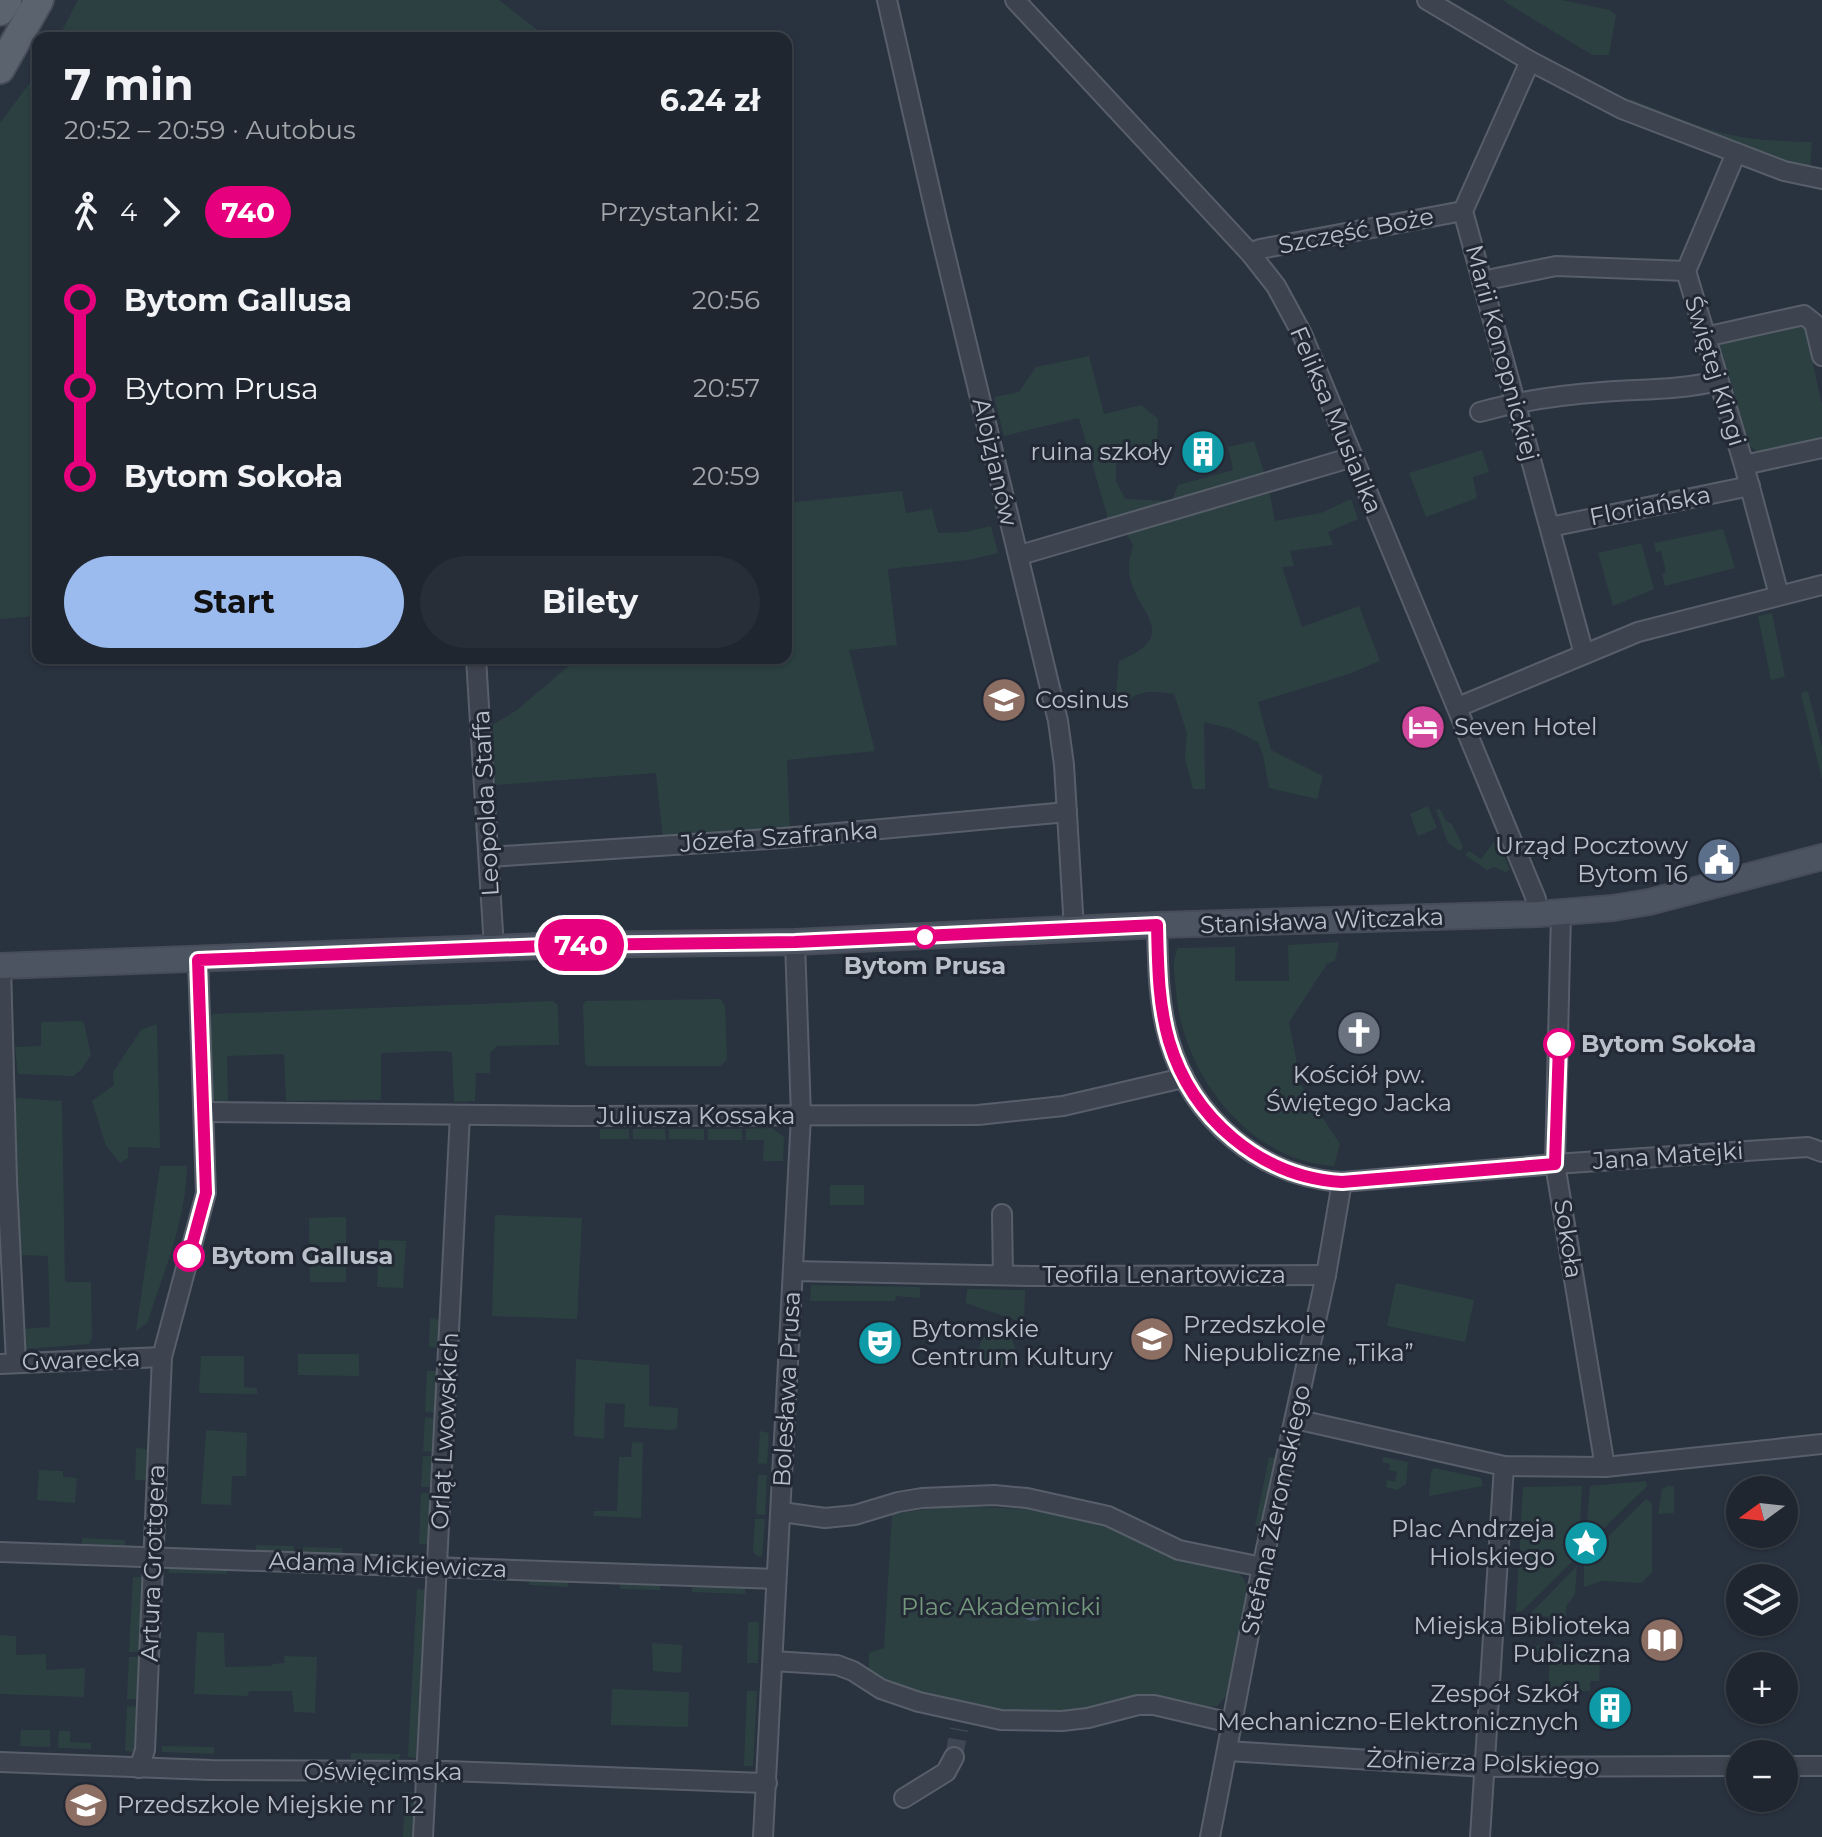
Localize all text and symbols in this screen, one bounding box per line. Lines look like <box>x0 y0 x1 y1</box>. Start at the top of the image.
text: 7 min <box>64 57 194 111</box>
text: 6.24 zł <box>660 82 760 119</box>
text: 20:52 – 20:59 · Autobus <box>64 114 356 146</box>
icon: walk <box>64 190 108 234</box>
icon: forward <box>149 190 193 234</box>
text: 740 <box>221 195 275 229</box>
text: 4 <box>120 196 137 228</box>
text: Przystanki: 2 <box>599 196 760 228</box>
street label: Szczęść Boże <box>1276 201 1436 260</box>
street label: Marii Konopnickiej <box>1460 242 1545 464</box>
text: Bytom Gallusa <box>124 282 352 319</box>
text: 20:56 <box>692 284 760 316</box>
street label: Świętej Kingi <box>1679 292 1752 450</box>
street label: Feliksa Musialika <box>1284 322 1389 518</box>
text: Bytom Prusa <box>124 370 319 407</box>
text: 20:57 <box>693 372 760 404</box>
street label: Alojzjanów <box>967 395 1024 529</box>
building icon: ruina szkoły <box>1179 428 1227 476</box>
place label: ruina szkoły <box>1031 437 1172 466</box>
text: Bytom Sokoła <box>124 458 343 495</box>
text: 20:59 <box>692 460 760 492</box>
street label: Floriańska <box>1587 480 1713 531</box>
button: Start <box>64 556 404 648</box>
button: Bilety <box>420 556 760 648</box>
school or university icon: Cosinus <box>980 676 1028 724</box>
place label: Cosinus <box>1035 685 1129 714</box>
hotel icon: Seven Hotel <box>1399 703 1447 751</box>
street label: Leopolda Staffa <box>466 709 505 897</box>
place label: Seven Hotel <box>1454 712 1597 741</box>
street label: Józefa Szafranka <box>678 815 879 858</box>
place label: Urząd Pocztowy Bytom 16 <box>1495 831 1688 888</box>
public building icon: Urząd Pocztowy Bytom 16 <box>1695 836 1743 884</box>
street label: Stanisława Witczaka <box>1200 902 1444 939</box>
line badge: 740 <box>535 919 627 971</box>
marker: Bytom Prusa <box>914 926 936 948</box>
text: 740 <box>554 928 608 962</box>
place label: Bytom Prusa <box>844 951 1006 980</box>
church icon: Kościół pw. Świętego Jacka <box>1335 1009 1383 1057</box>
marker: Bytom Sokoła <box>1544 1029 1574 1059</box>
place label: Bytom Sokoła <box>1581 1029 1756 1058</box>
place label: Kościół pw. Świętego Jacka <box>1266 1060 1452 1117</box>
street label: Juliusza Kossaka <box>595 1101 796 1130</box>
street label: Jana Matejki <box>1591 1136 1744 1175</box>
street label: Sokoła <box>1548 1197 1589 1280</box>
marker: Bytom Gallusa <box>174 1241 204 1271</box>
place label: Bytom Gallusa <box>211 1241 393 1270</box>
street label: Teofila Lenartowicza <box>1042 1260 1286 1289</box>
street label: Bolesława Prusa <box>767 1290 806 1488</box>
place label: Przedszkole Niepubliczne „Tika” <box>1183 1310 1414 1367</box>
place label: Bytomskie Centrum Kultury <box>911 1314 1113 1371</box>
school or university icon: Przedszkole Niepubliczne „Tika” <box>1128 1315 1176 1363</box>
theatre icon: Bytomskie Centrum Kultury <box>856 1319 904 1367</box>
street label: Orląt Lwowskich <box>425 1331 464 1531</box>
street label: Gwarecka <box>21 1343 141 1376</box>
street label: Stefana Żeromskiego <box>1235 1382 1316 1638</box>
street label: Artura Grottgera <box>135 1464 170 1662</box>
north arrow <box>1726 1476 1798 1548</box>
map controls <box>1726 1476 1798 1812</box>
place label: Plac Andrzeja Hiolskiego <box>1391 1514 1555 1571</box>
place icon: Plac Andrzeja Hiolskiego <box>1562 1519 1610 1567</box>
street label: Adama Mickiewicza <box>268 1546 508 1583</box>
button: layers <box>1726 1564 1798 1636</box>
park label: Plac Akademicki <box>901 1592 1101 1621</box>
place label: Miejska Biblioteka Publiczna <box>1414 1611 1631 1668</box>
library icon: Miejska Biblioteka Publiczna <box>1638 1616 1686 1664</box>
button: + <box>1726 1652 1798 1724</box>
place label: Zespół Szkół Mechaniczno-Elektronicznych <box>1217 1679 1579 1736</box>
building icon: Zespół Szkół Mechaniczno-Elektronicznych <box>1586 1684 1634 1732</box>
button: − <box>1726 1740 1798 1812</box>
street label: Żołnierza Polskiego <box>1366 1744 1600 1781</box>
street label: Oświęcimska <box>304 1757 462 1786</box>
school or university icon: Przedszkole Miejskie nr 12 <box>62 1781 110 1829</box>
place label: Przedszkole Miejskie nr 12 <box>117 1790 424 1819</box>

